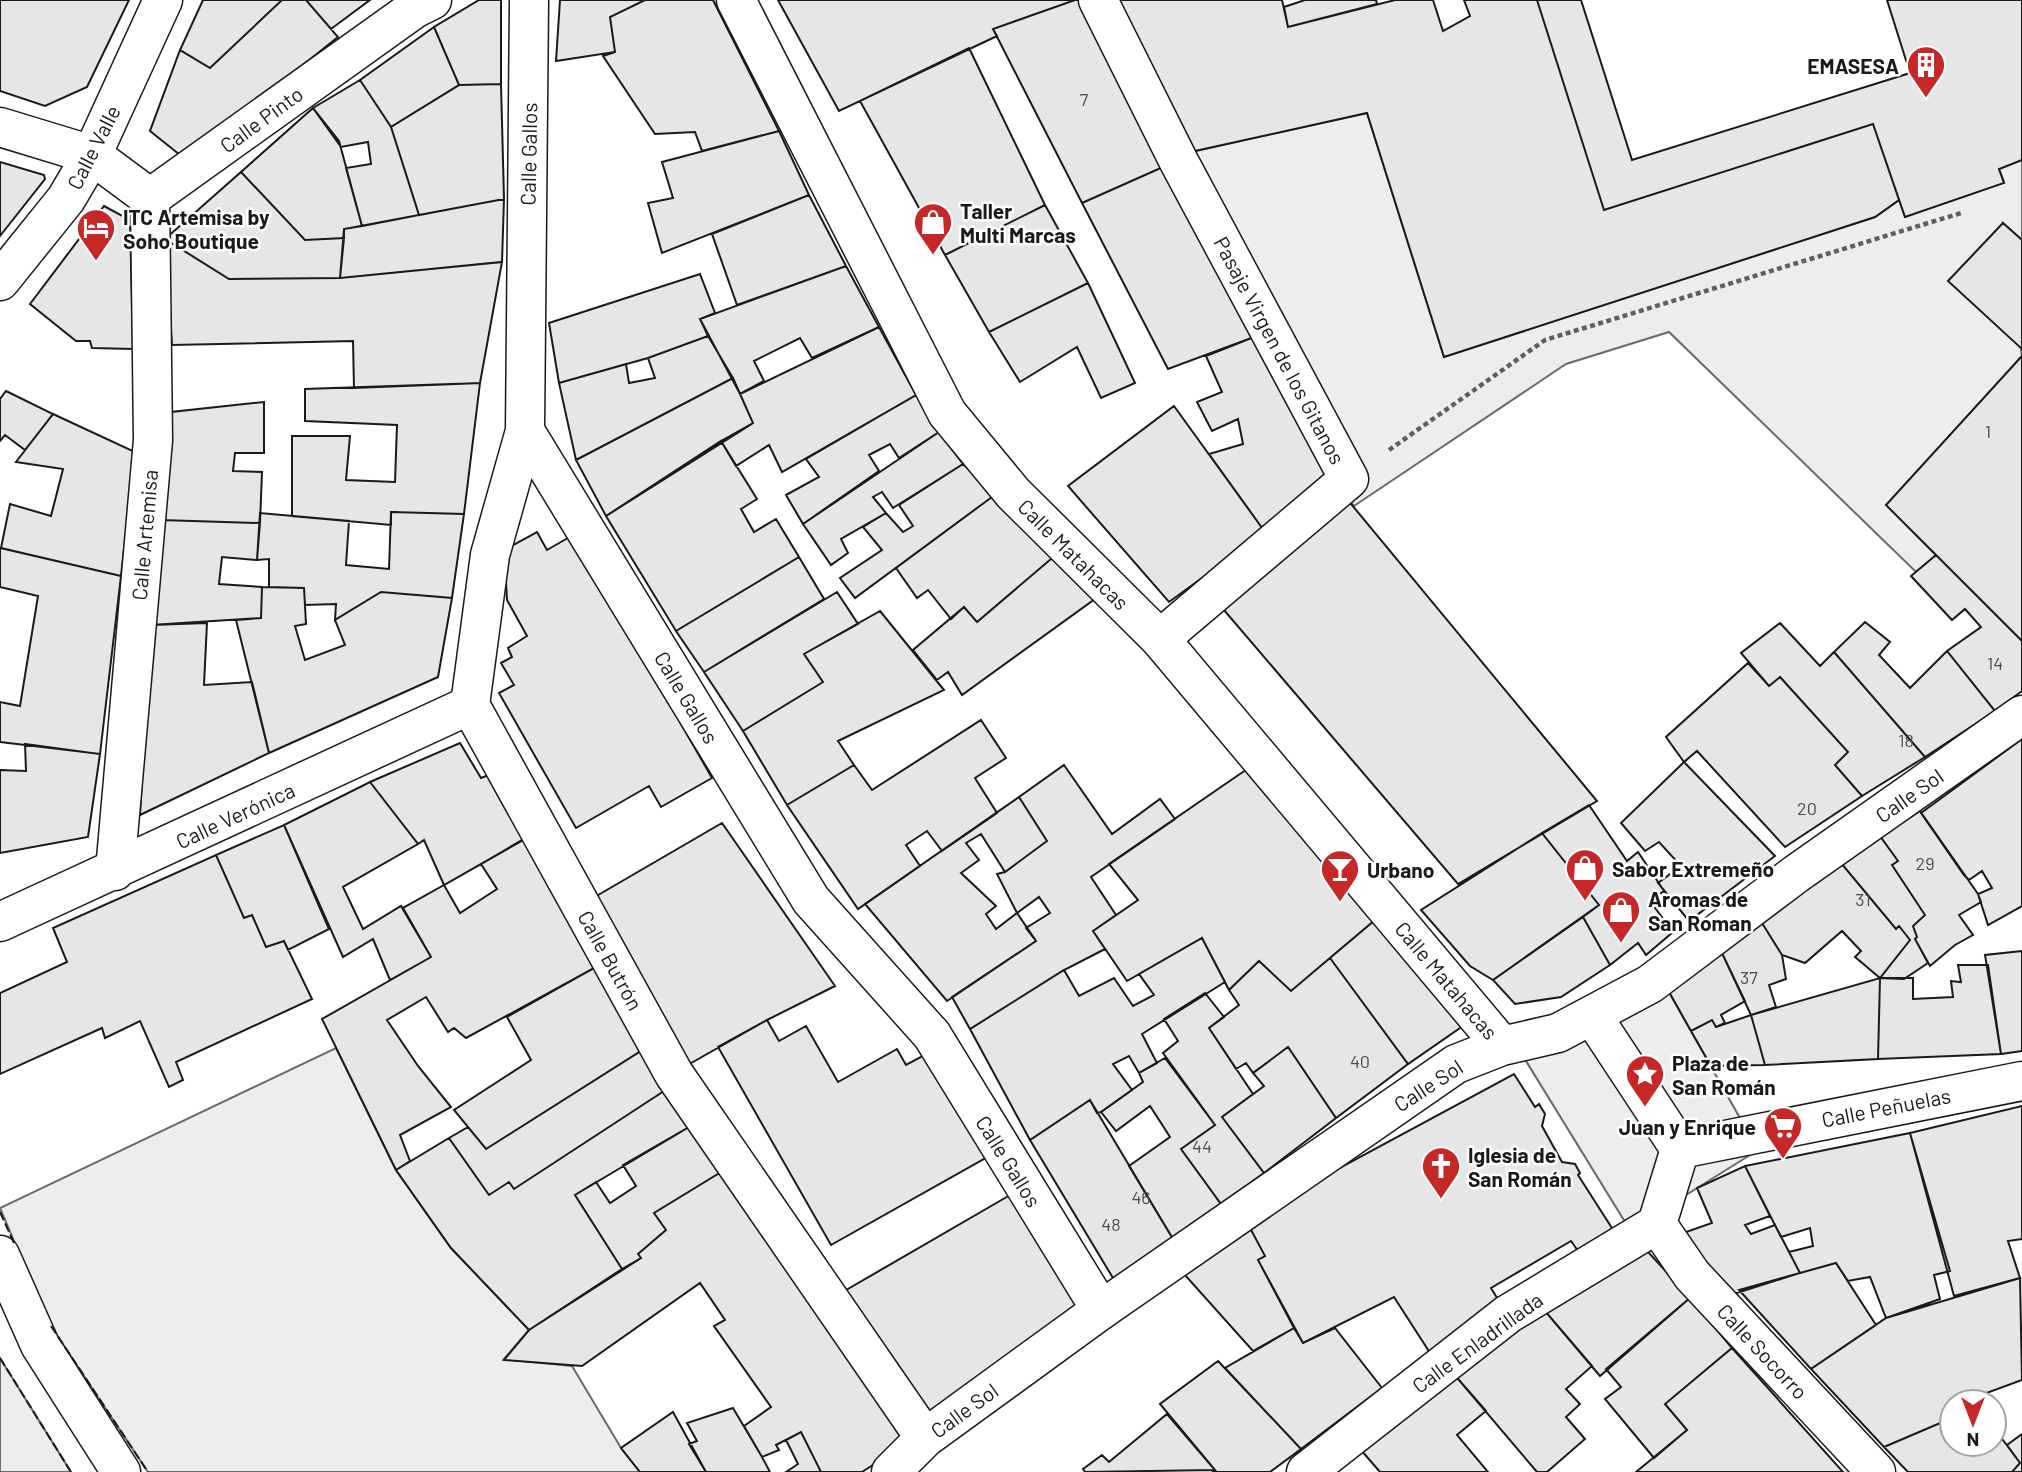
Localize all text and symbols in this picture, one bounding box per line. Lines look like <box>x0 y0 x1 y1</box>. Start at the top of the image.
building icon: EMASESA <box>1905 44 1947 99</box>
place label: EMASESA <box>1807 53 1899 78</box>
street label: Calle Pinto <box>215 81 307 157</box>
house number: 7 <box>1080 88 1089 110</box>
street label: Calle Valle <box>61 101 125 193</box>
street label: Calle Gallos <box>515 102 541 206</box>
place label: Taller Multi Marcas <box>960 198 1076 247</box>
shop icon: Taller Multi Marcas <box>912 201 954 256</box>
place label: ITC Artemisa by Soho Boutique <box>123 204 270 253</box>
hotel icon: ITC Artemisa by Soho Boutique <box>75 207 117 262</box>
street label: Pasaje Virgen de los Gitanos <box>1209 232 1351 468</box>
house number: 1 <box>1985 420 1991 442</box>
street label: Calle Artemisa <box>126 469 162 601</box>
street label: Calle Matahacas <box>1013 493 1135 615</box>
street label: Calle Gallos <box>650 646 724 748</box>
house number: 14 <box>1987 652 2003 674</box>
house number: 18 <box>1898 729 1914 751</box>
street label: Calle Sol <box>1870 763 1948 827</box>
street label: Calle Verónica <box>172 777 298 853</box>
house number: 20 <box>1797 797 1817 819</box>
shop icon: Sabor Extremeño <box>1564 847 1606 902</box>
bar icon: Urbano <box>1319 848 1361 903</box>
house number: 29 <box>1915 852 1935 874</box>
place label: Sabor Extremeño <box>1612 856 1774 881</box>
place label: Urbano <box>1367 857 1434 882</box>
place label: Aromas de San Roman <box>1648 886 1752 935</box>
house number: 31 <box>1855 888 1871 910</box>
shop icon: Aromas de San Roman <box>1600 889 1642 944</box>
street label: Calle Butrón <box>573 906 649 1014</box>
street label: Calle Matahacas <box>1390 916 1504 1044</box>
house number: 37 <box>1740 966 1758 988</box>
house number: 40 <box>1350 1050 1370 1072</box>
place label: Plaza de San Román <box>1672 1050 1776 1099</box>
place icon: Plaza de San Román <box>1624 1053 1666 1108</box>
street label: Calle Sol <box>1389 1054 1467 1116</box>
street label: Calle Peñuelas <box>1819 1082 1953 1132</box>
supermarket icon: Juan y Enrique <box>1762 1105 1804 1160</box>
street label: Calle Gallos <box>971 1111 1047 1211</box>
place label: Juan y Enrique <box>1619 1114 1756 1139</box>
house number: 44 <box>1192 1135 1212 1157</box>
place label: Iglesia de San Román <box>1468 1142 1572 1191</box>
church icon: Iglesia de San Román <box>1420 1145 1462 1200</box>
house number: 46 <box>1131 1186 1151 1208</box>
house number: 48 <box>1101 1213 1121 1235</box>
street label: Calle Enladrillada <box>1407 1286 1547 1398</box>
street label: Calle Socorro <box>1713 1298 1813 1404</box>
street label: Calle Sol <box>926 1377 1002 1443</box>
north arrow <box>1938 1388 2008 1458</box>
text: N <box>1967 1429 1979 1452</box>

